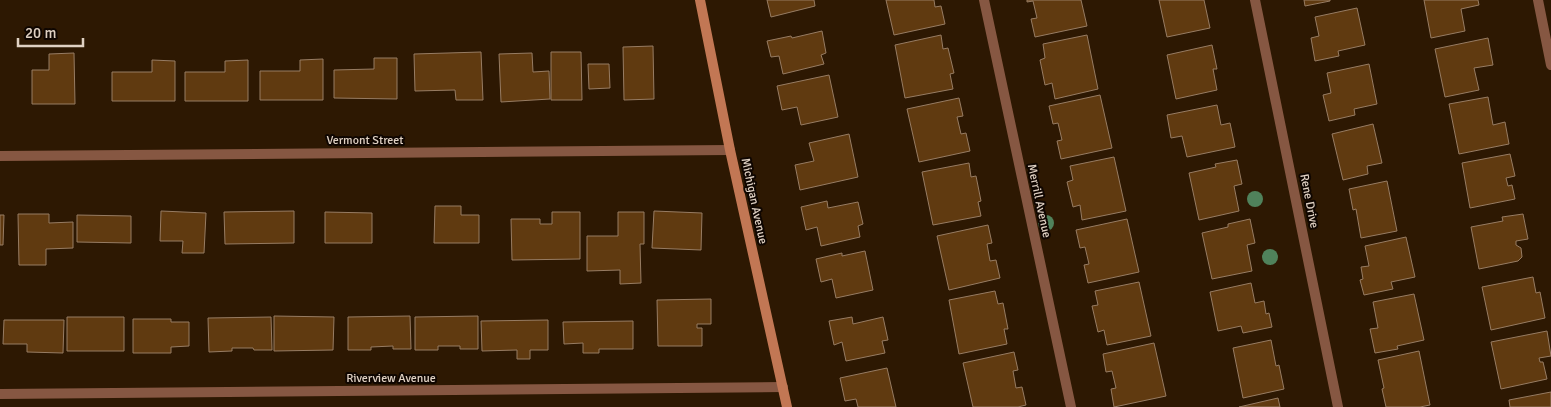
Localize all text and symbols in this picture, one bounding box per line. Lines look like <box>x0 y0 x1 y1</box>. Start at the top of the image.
scale bar <box>18 15 82 47</box>
text: 20 m <box>25 24 56 42</box>
street label: Vermont Street <box>326 133 404 148</box>
street label: Michigan Avenue <box>738 157 770 245</box>
street label: Merrill Avenue <box>1024 163 1054 239</box>
street label: Rene Drive <box>1296 173 1322 229</box>
street label: Riverview Avenue <box>346 371 436 386</box>

